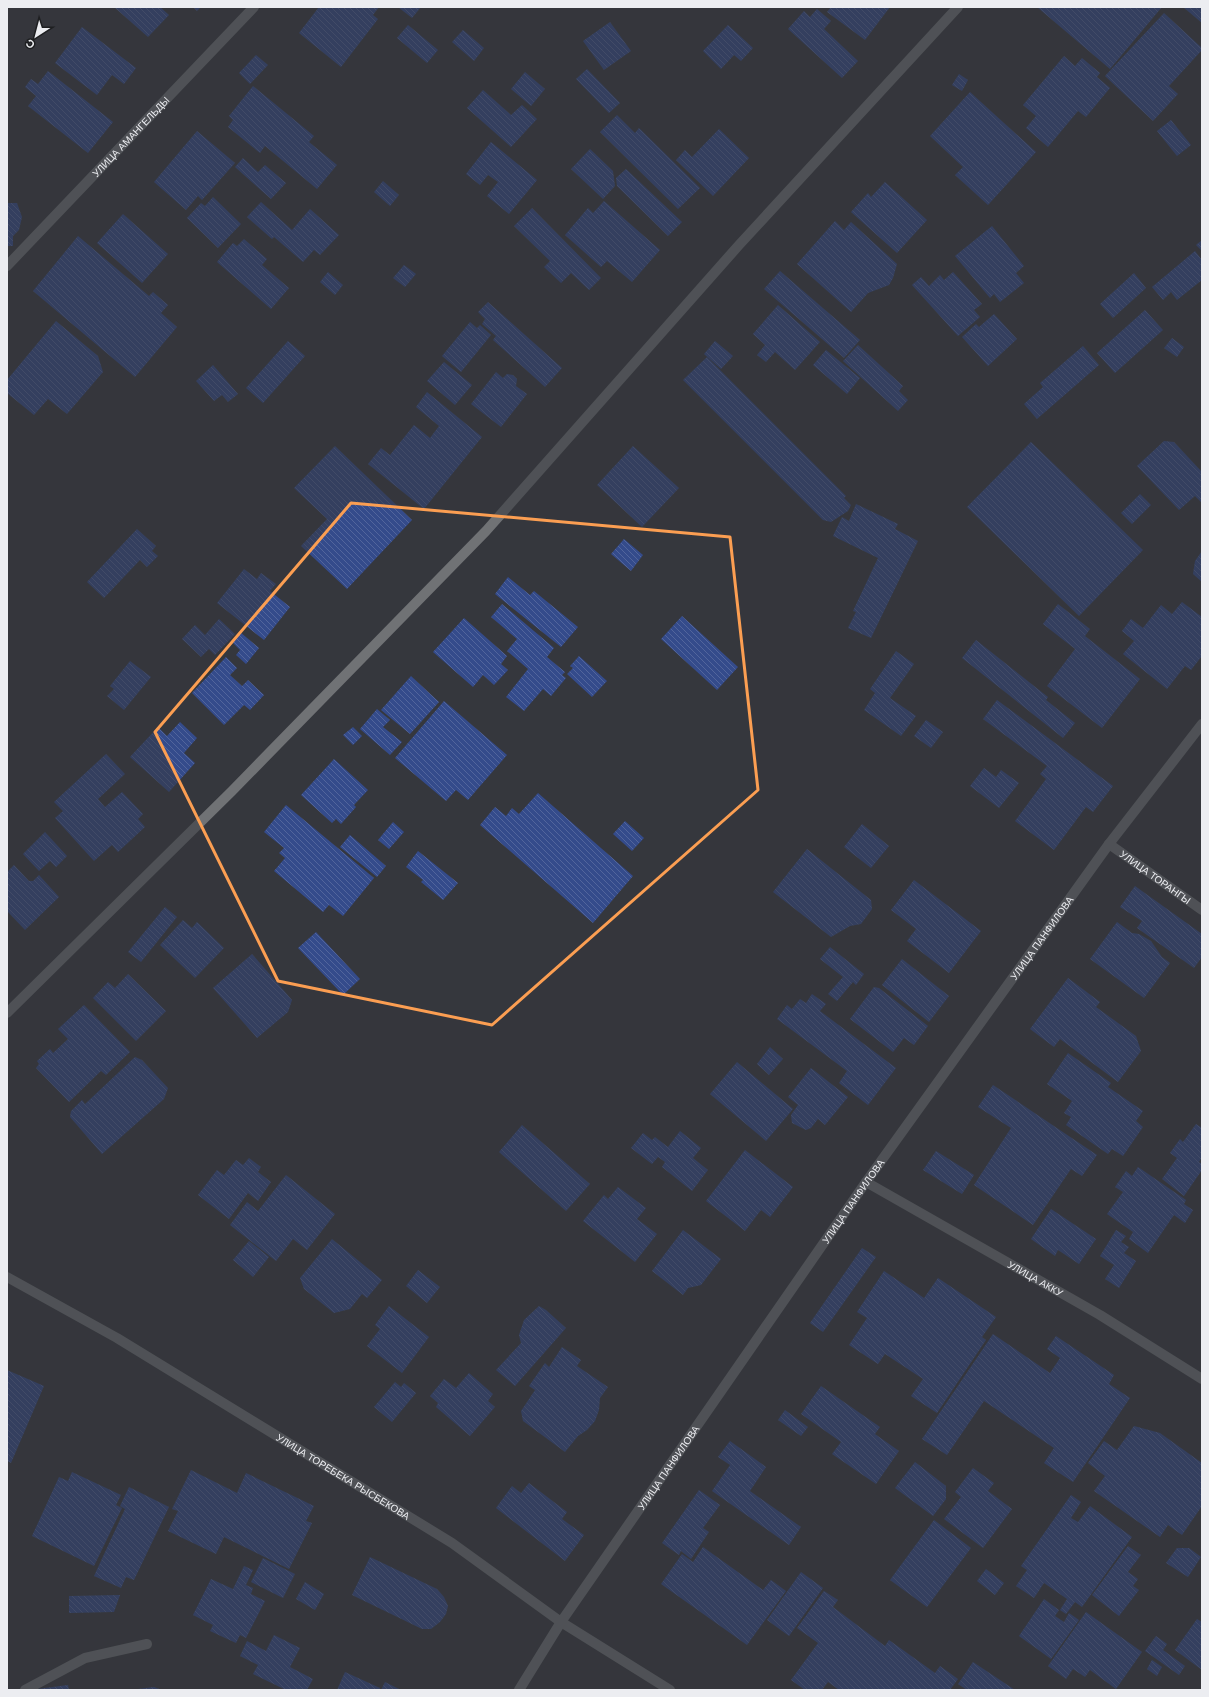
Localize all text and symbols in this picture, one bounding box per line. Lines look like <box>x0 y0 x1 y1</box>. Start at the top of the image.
north arrow <box>16 16 56 56</box>
text: С <box>23 37 37 51</box>
street label: УЛИЦА АМАНГЕЛЬДЫ <box>90 94 171 179</box>
street label: УЛИЦА ТОРАНГЫ <box>1118 848 1193 906</box>
street label: УЛИЦА ПАНФИЛОВА <box>1008 894 1075 982</box>
street label: УЛИЦА ПАНФИЛОВА <box>820 1157 886 1245</box>
street label: УЛИЦА АККУ <box>1006 1258 1066 1299</box>
street label: УЛИЦА ПАНФИЛОВА <box>635 1423 701 1512</box>
street label: УЛИЦА ТОРЕБЕКА РЫСБЕКОВА <box>274 1431 412 1522</box>

